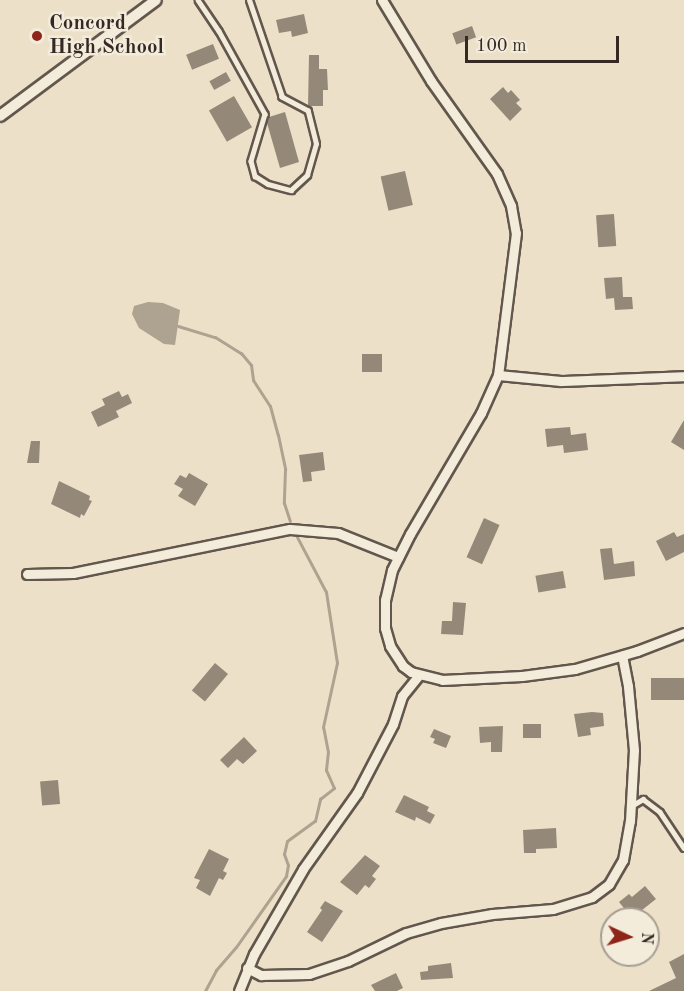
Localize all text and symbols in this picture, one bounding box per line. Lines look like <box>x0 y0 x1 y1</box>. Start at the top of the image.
place label: Concord High School <box>49 11 164 61</box>
scale bar <box>468 24 622 62</box>
marker: Concord High School <box>30 29 44 43</box>
text: 100 m <box>476 37 527 55</box>
north arrow <box>600 907 660 967</box>
text: N <box>638 931 654 945</box>

